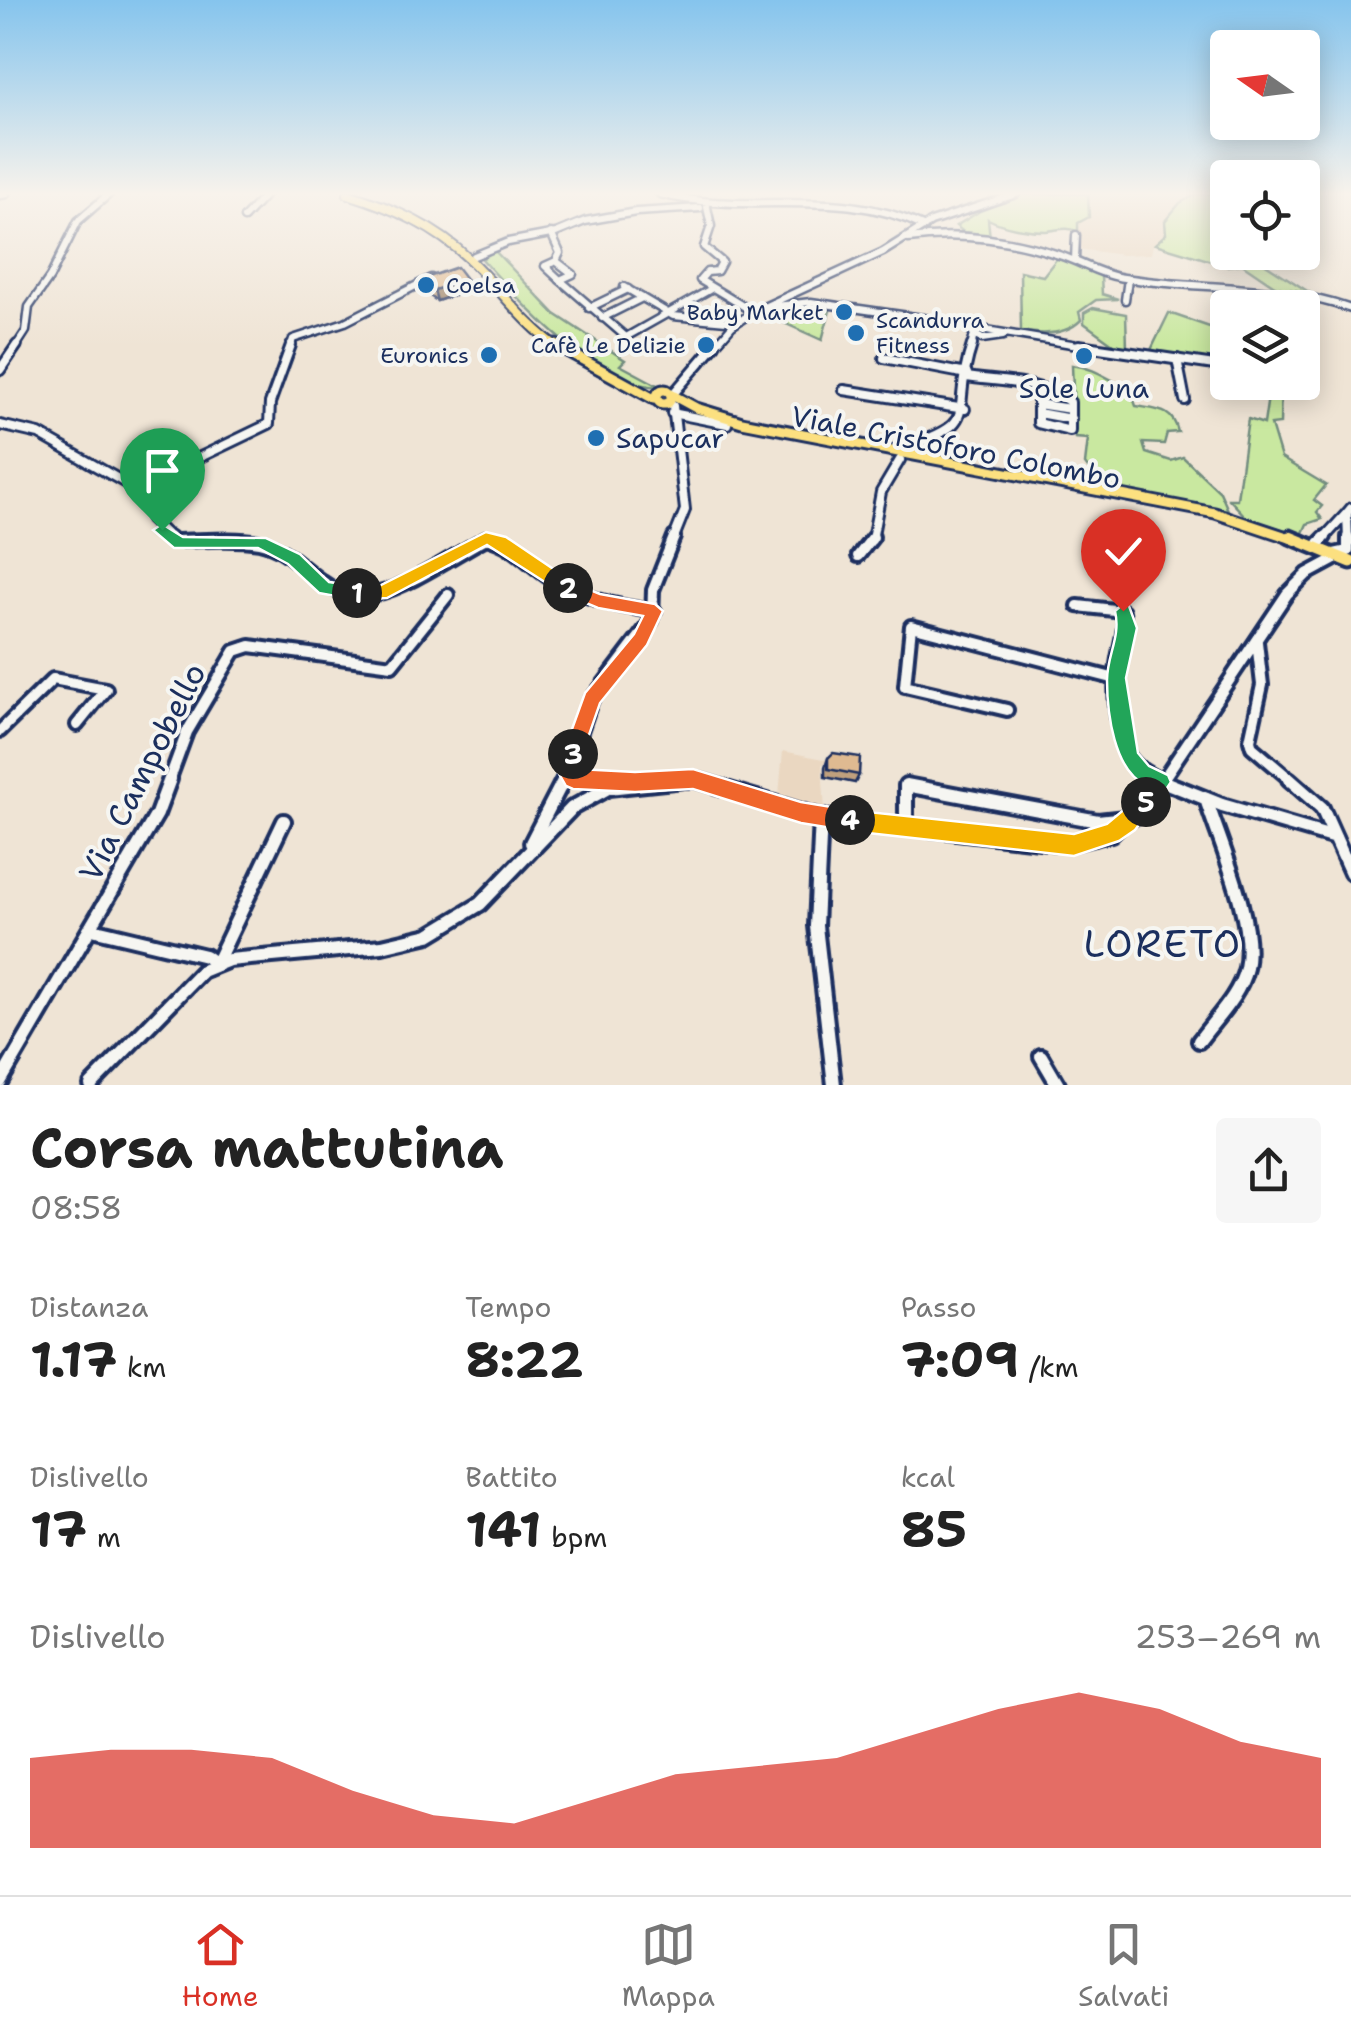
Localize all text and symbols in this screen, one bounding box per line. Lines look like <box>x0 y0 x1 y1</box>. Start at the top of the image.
north arrow <box>1210 30 1320 140</box>
map controls <box>1210 30 1320 400</box>
button: locate <box>1210 160 1320 270</box>
place label: Coelsa <box>446 271 516 300</box>
marker: Coelsa <box>415 274 437 296</box>
button: layers <box>1210 290 1320 400</box>
place label: Baby Market <box>687 298 824 327</box>
marker: Baby Market <box>833 301 855 323</box>
place label: Scandurra Fitness <box>876 306 985 360</box>
marker: Scandurra Fitness <box>845 322 867 344</box>
place label: Cafè Le Delizie <box>531 331 686 360</box>
marker: Cafè Le Delizie <box>695 334 717 356</box>
place label: Euronics <box>380 341 469 370</box>
marker: Euronics <box>478 344 500 366</box>
marker: Sole Luna <box>1073 345 1095 367</box>
place label: Sole Luna <box>1019 369 1149 407</box>
street label: Viale Cristoforo Colombo <box>788 396 1124 498</box>
place label: Sapucar <box>616 419 724 457</box>
marker: Sapucar <box>585 427 607 449</box>
pin <box>120 428 205 531</box>
icon: arrive <box>135 443 190 498</box>
pin <box>1081 509 1166 612</box>
icon: check <box>1096 524 1151 579</box>
pin: 2 <box>543 563 593 613</box>
pin: 1 <box>332 568 382 618</box>
text: 2 <box>558 569 578 607</box>
text: 1 <box>351 574 363 612</box>
street label: Via Campobello <box>68 656 216 888</box>
pin: 3 <box>548 729 598 779</box>
text: 3 <box>563 735 583 773</box>
pin: 5 <box>1121 777 1171 827</box>
text: 5 <box>1137 783 1155 821</box>
pin: 4 <box>825 795 875 845</box>
text: 4 <box>840 801 860 839</box>
district label: LORETO <box>1083 918 1243 969</box>
text: Corsa mattutina <box>30 1111 504 1185</box>
button: share <box>1216 1118 1321 1223</box>
text: 08:58 <box>30 1186 122 1229</box>
text: Distanza <box>30 1288 148 1326</box>
text: Tempo <box>465 1288 552 1326</box>
text: Passo <box>901 1288 976 1326</box>
text: 1.17 <box>30 1326 117 1393</box>
text: 8:22 <box>465 1326 583 1393</box>
text: 7:09 <box>901 1326 1019 1393</box>
text: km <box>117 1348 166 1386</box>
text: /km <box>1019 1348 1079 1386</box>
text: Dislivello <box>30 1458 149 1496</box>
text: Battito <box>465 1458 558 1496</box>
text: kcal <box>901 1458 955 1496</box>
text: 17 <box>30 1496 87 1563</box>
text: 141 <box>465 1496 542 1563</box>
text: 85 <box>901 1496 967 1563</box>
text: m <box>87 1518 121 1556</box>
text: bpm <box>542 1518 607 1556</box>
text: Dislivello <box>30 1615 166 1658</box>
text: 253–269 m <box>1134 1615 1321 1658</box>
tab: Home <box>182 1917 259 2015</box>
tab: Mappa <box>622 1917 715 2015</box>
tab: Salvati <box>1078 1917 1169 2015</box>

